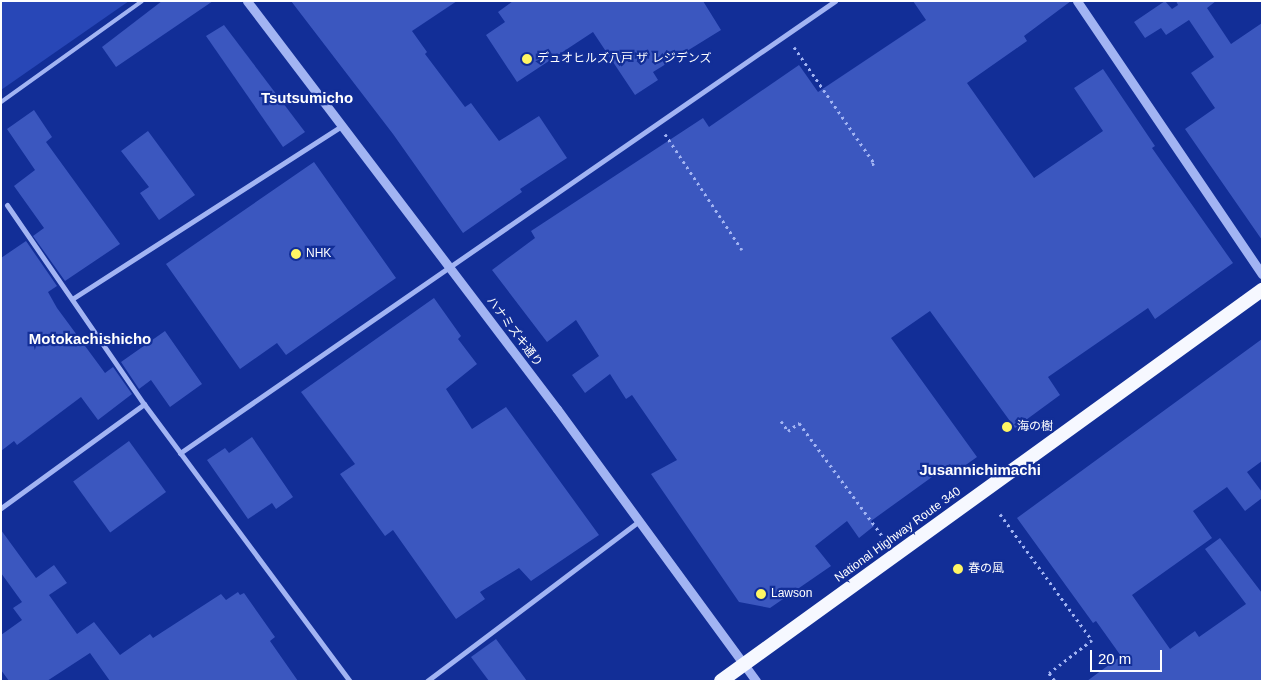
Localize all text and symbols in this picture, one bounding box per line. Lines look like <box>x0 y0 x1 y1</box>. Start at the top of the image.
place label: デュオヒルズ八戸 ザ レジデンズ <box>537 52 712 66</box>
marker: デュオヒルズ八戸 ザ レジデンズ <box>521 53 533 65</box>
district label: Tsutsumicho <box>261 89 353 107</box>
place label: NHK <box>306 247 331 261</box>
marker: NHK <box>290 248 302 260</box>
street label: ハナミズキ通り <box>483 294 545 370</box>
district label: Motokachishicho <box>29 330 151 348</box>
place label: 海の樹 <box>1017 420 1053 434</box>
marker: 海の樹 <box>1001 421 1013 433</box>
district label: Jusannichimachi <box>919 461 1041 479</box>
street label: National Highway Route 340 <box>832 484 964 586</box>
place label: 春の風 <box>968 562 1004 576</box>
marker: 春の風 <box>952 563 964 575</box>
place label: Lawson <box>771 587 812 601</box>
marker: Lawson <box>755 588 767 600</box>
scale bar <box>1093 640 1166 672</box>
text: 20 m <box>1098 650 1131 667</box>

